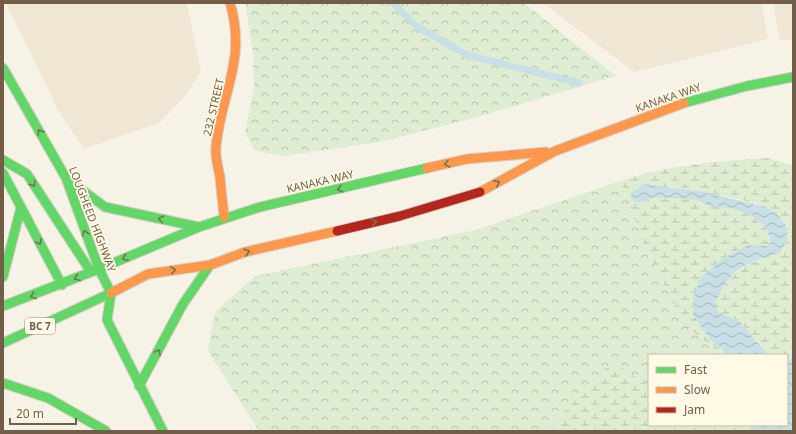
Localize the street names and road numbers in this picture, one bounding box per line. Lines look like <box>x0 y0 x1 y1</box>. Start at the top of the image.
street label: 232 STREET <box>199 77 227 137</box>
street label: KANAKA WAY <box>633 79 703 115</box>
street label: LOUGHEED HIGHWAY <box>66 164 120 275</box>
street label: KANAKA WAY <box>285 166 356 196</box>
road number: BC 7 <box>25 318 55 334</box>

